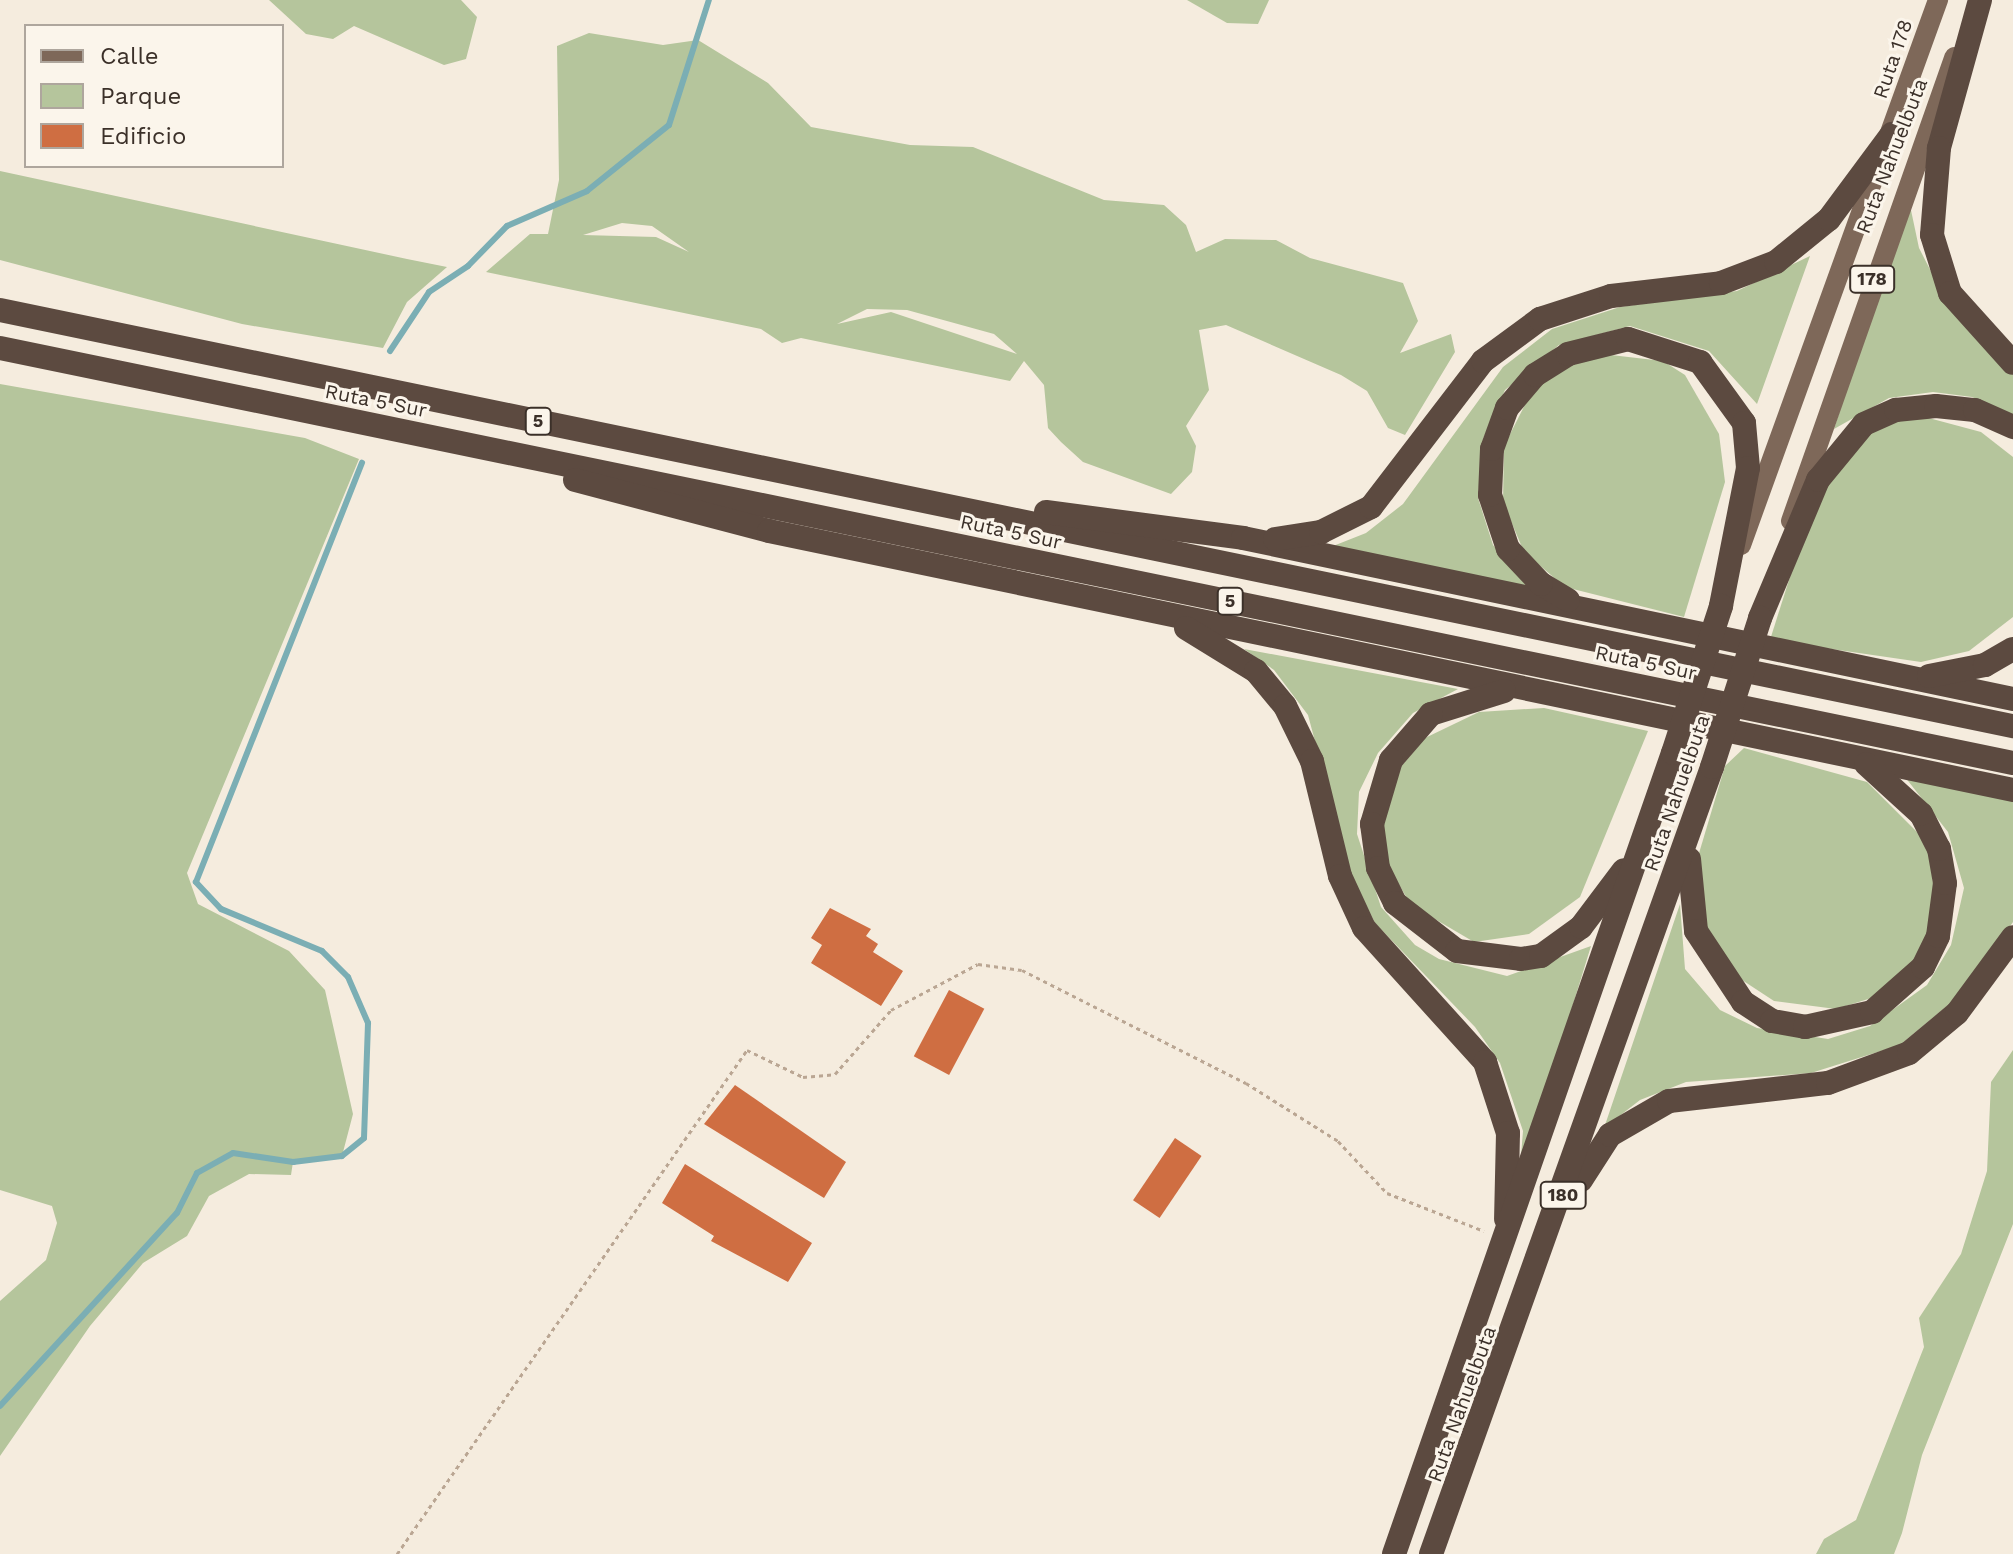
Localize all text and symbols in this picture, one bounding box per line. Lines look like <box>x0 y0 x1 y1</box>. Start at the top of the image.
street label: Ruta 178 <box>1868 16 1918 102</box>
legend <box>24 24 284 168</box>
text: Calle <box>100 42 159 70</box>
street label: Ruta Nahuelbuta <box>1851 75 1933 237</box>
text: Parque <box>100 82 181 110</box>
text: Edificio <box>100 122 186 150</box>
road number: 178 <box>1848 265 1896 293</box>
street label: Ruta 5 Sur <box>323 379 429 423</box>
road number: 5 <box>524 407 552 435</box>
street label: Ruta 5 Sur <box>958 509 1064 555</box>
road number: 5 <box>1216 587 1244 615</box>
street label: Ruta 5 Sur <box>1593 640 1699 686</box>
street label: Ruta Nahuelbuta <box>1639 711 1715 875</box>
road number: 180 <box>1539 1181 1587 1209</box>
street label: Ruta Nahuelbuta <box>1423 1322 1501 1486</box>

